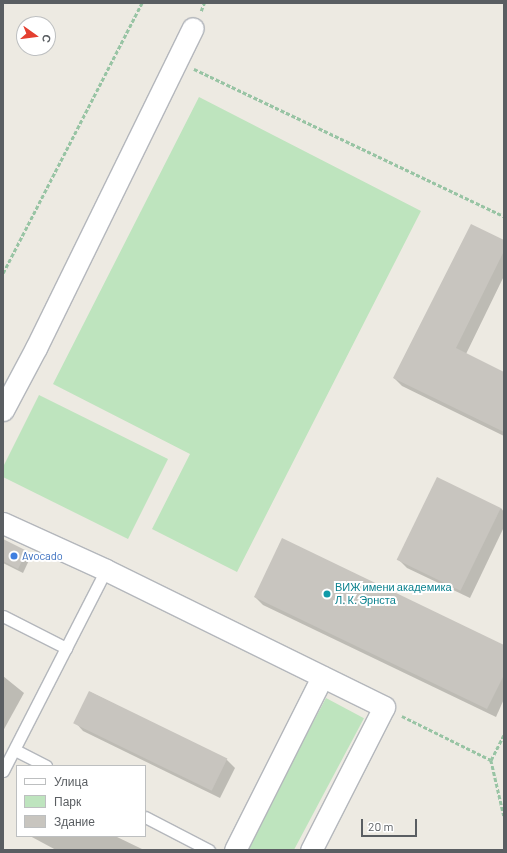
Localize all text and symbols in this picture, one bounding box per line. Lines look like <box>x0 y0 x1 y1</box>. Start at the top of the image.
north arrow <box>16 16 56 56</box>
text: С <box>40 33 54 44</box>
place label: Avocado <box>22 549 63 563</box>
marker: Avocado <box>9 551 19 561</box>
place label: ВИЖ имени академика Л. К. Эрнста <box>335 581 452 607</box>
marker: ВИЖ имени академика Л. К. Эрнста <box>322 589 332 599</box>
legend <box>16 765 146 837</box>
text: Улица <box>54 774 88 788</box>
text: Парк <box>54 794 81 808</box>
scale bar <box>363 811 419 837</box>
text: Здание <box>54 814 95 828</box>
text: 20 m <box>368 819 394 833</box>

